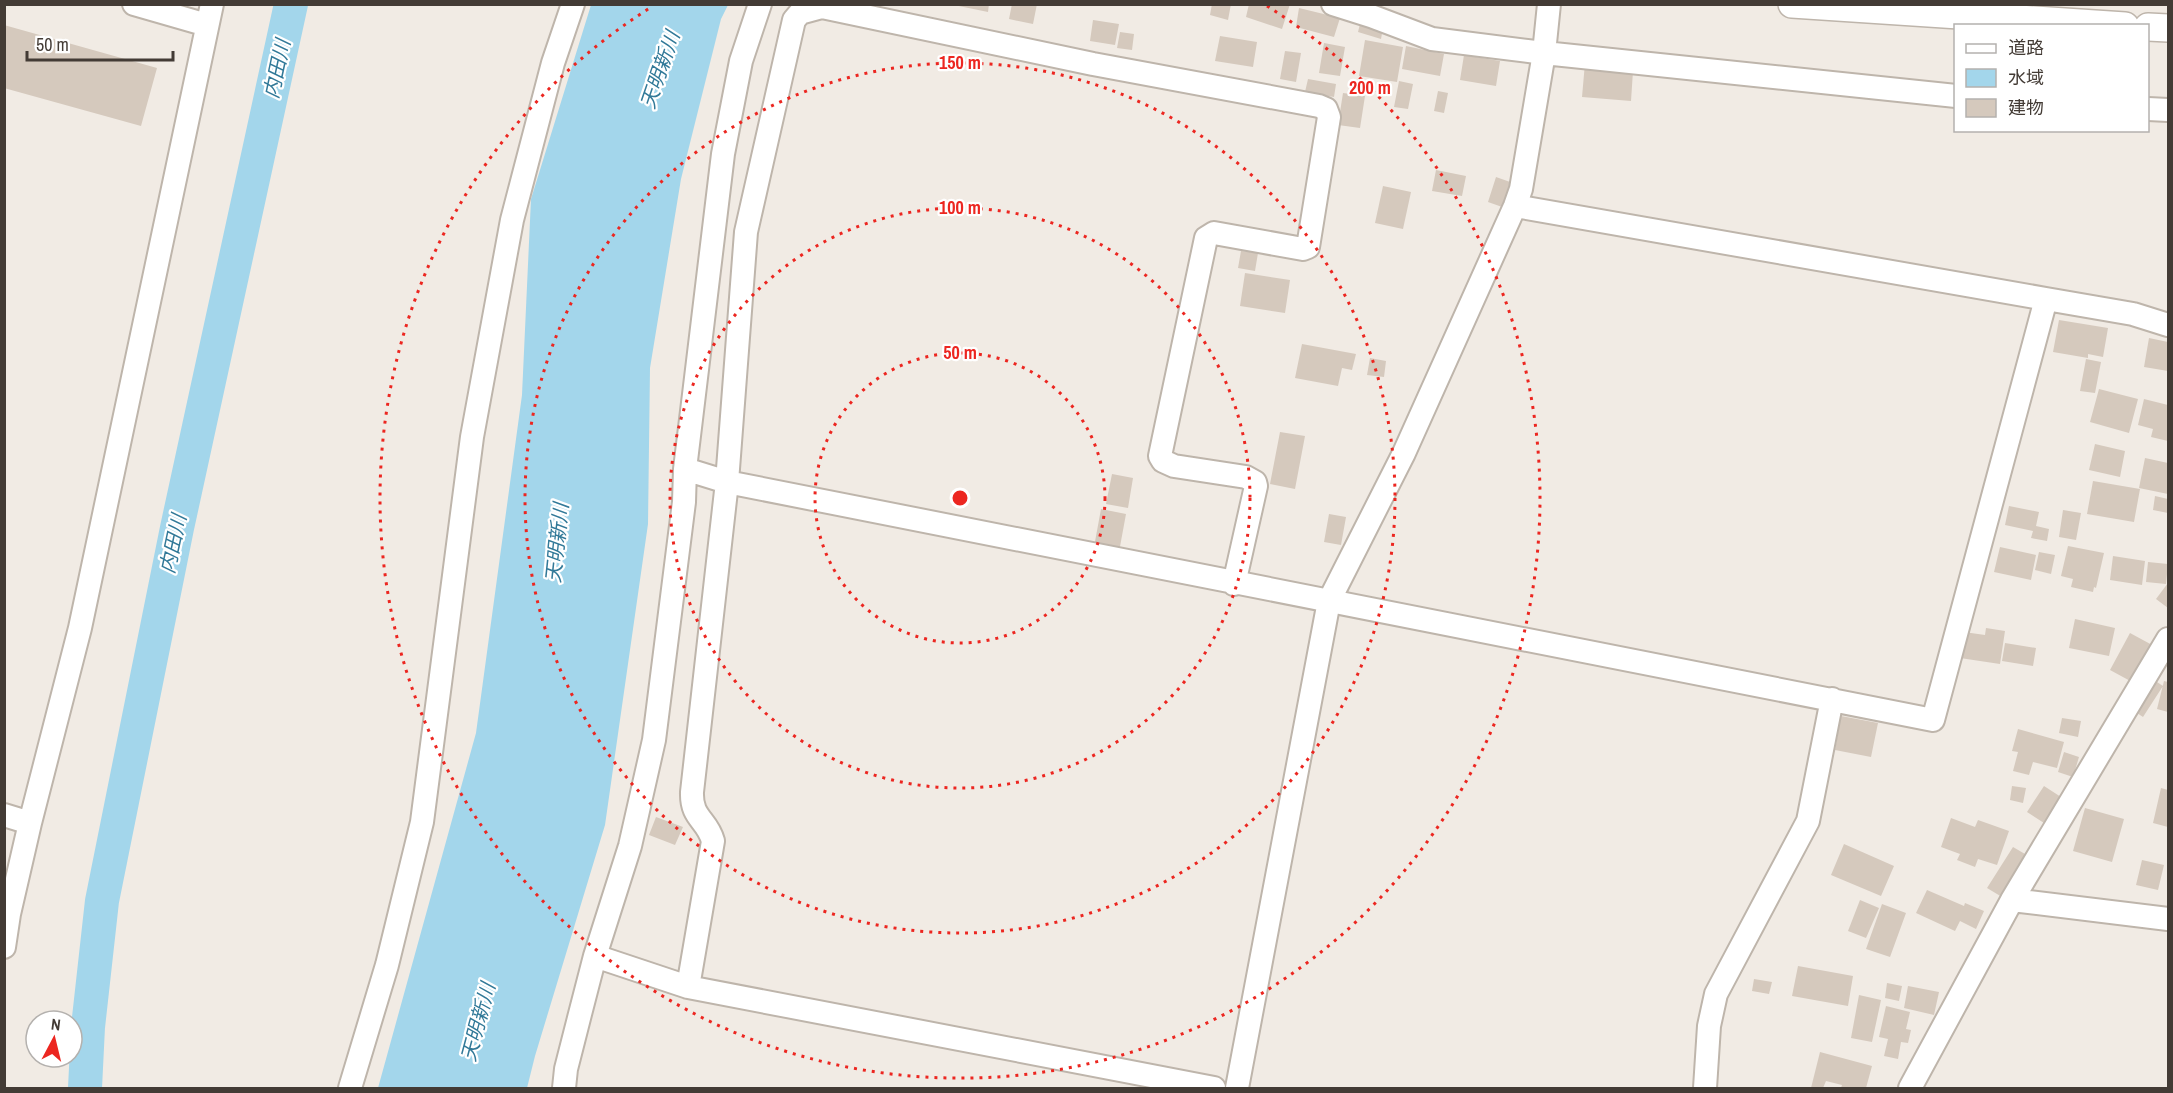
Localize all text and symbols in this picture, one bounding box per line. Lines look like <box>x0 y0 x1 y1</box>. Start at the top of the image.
scale bar <box>27 24 172 62</box>
legend <box>1954 24 2149 132</box>
water label: 天明新川 <box>634 26 686 112</box>
text: 50 m <box>36 32 69 57</box>
water label: 内田川 <box>257 35 296 101</box>
text: 道路 <box>2008 35 2044 60</box>
text: 150 m <box>939 50 981 75</box>
text: 水域 <box>2008 65 2044 90</box>
text: 200 m <box>1349 75 1391 100</box>
text: 建物 <box>2008 95 2044 120</box>
text: 100 m <box>939 195 981 220</box>
text: 50 m <box>943 340 977 365</box>
centre of rings <box>950 488 970 508</box>
water label: 天明新川 <box>539 500 574 584</box>
water label: 内田川 <box>153 510 192 576</box>
water label: 天明新川 <box>454 978 501 1064</box>
north arrow <box>24 1009 84 1069</box>
text: N <box>50 1013 62 1036</box>

